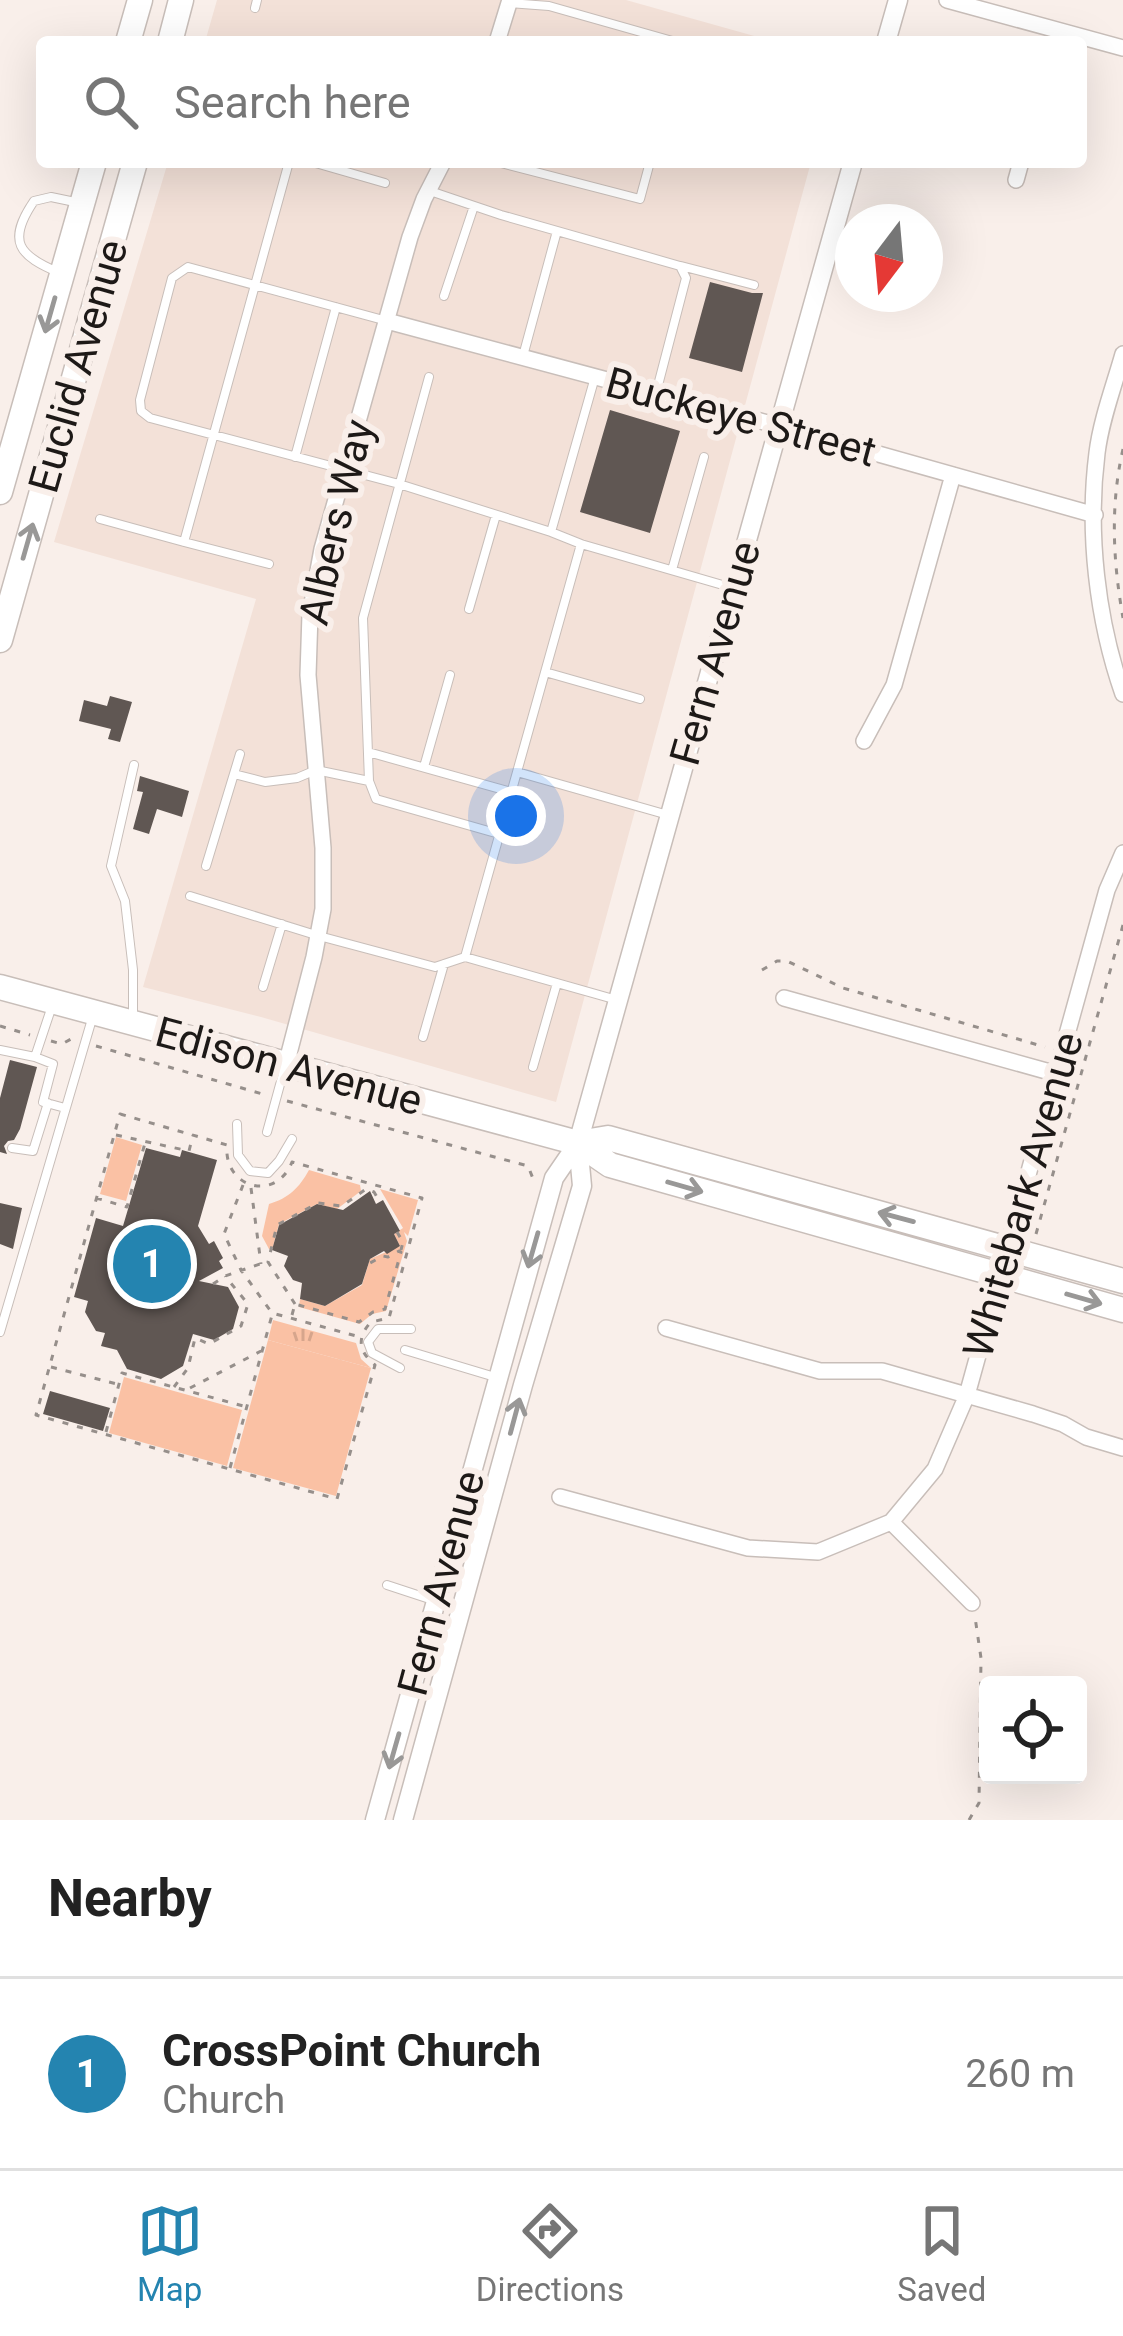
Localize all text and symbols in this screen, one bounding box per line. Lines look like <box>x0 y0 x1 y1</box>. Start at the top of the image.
search box <box>36 36 1087 168</box>
icon: search <box>78 69 144 135</box>
text: Search here <box>174 76 411 129</box>
north arrow <box>835 204 943 312</box>
street label: Euclid Avenue <box>19 234 137 498</box>
one-way arrow <box>38 295 60 333</box>
street label: Buckeye Street <box>601 357 881 477</box>
street label: Albers Way <box>289 415 383 629</box>
one-way arrow <box>18 523 40 561</box>
street label: Fern Avenue <box>660 536 770 770</box>
your location <box>486 786 546 846</box>
street label: Edison Avenue <box>150 1007 428 1125</box>
street label: Whitebark Avenue <box>953 1027 1093 1363</box>
one-way arrow <box>666 1177 704 1199</box>
one-way arrow <box>878 1205 916 1227</box>
pin: 1 <box>113 1219 191 1309</box>
one-way arrow <box>521 1230 543 1268</box>
one-way arrow <box>1065 1290 1103 1312</box>
one-way arrow <box>505 1397 527 1435</box>
street label: Fern Avenue <box>388 1465 494 1701</box>
map controls <box>979 1676 1087 1784</box>
button: locate <box>979 1676 1087 1784</box>
one-way arrow <box>382 1731 404 1769</box>
text: Nearby <box>48 1869 212 1928</box>
text: CrossPoint Church <box>162 2024 541 2077</box>
text: 1 <box>76 2051 98 2097</box>
text: 260 m <box>965 2051 1075 2097</box>
text: Church <box>162 2077 285 2123</box>
tab: Map <box>137 2198 203 2309</box>
tab: Directions <box>476 2198 624 2309</box>
tab: Saved <box>897 2198 986 2309</box>

